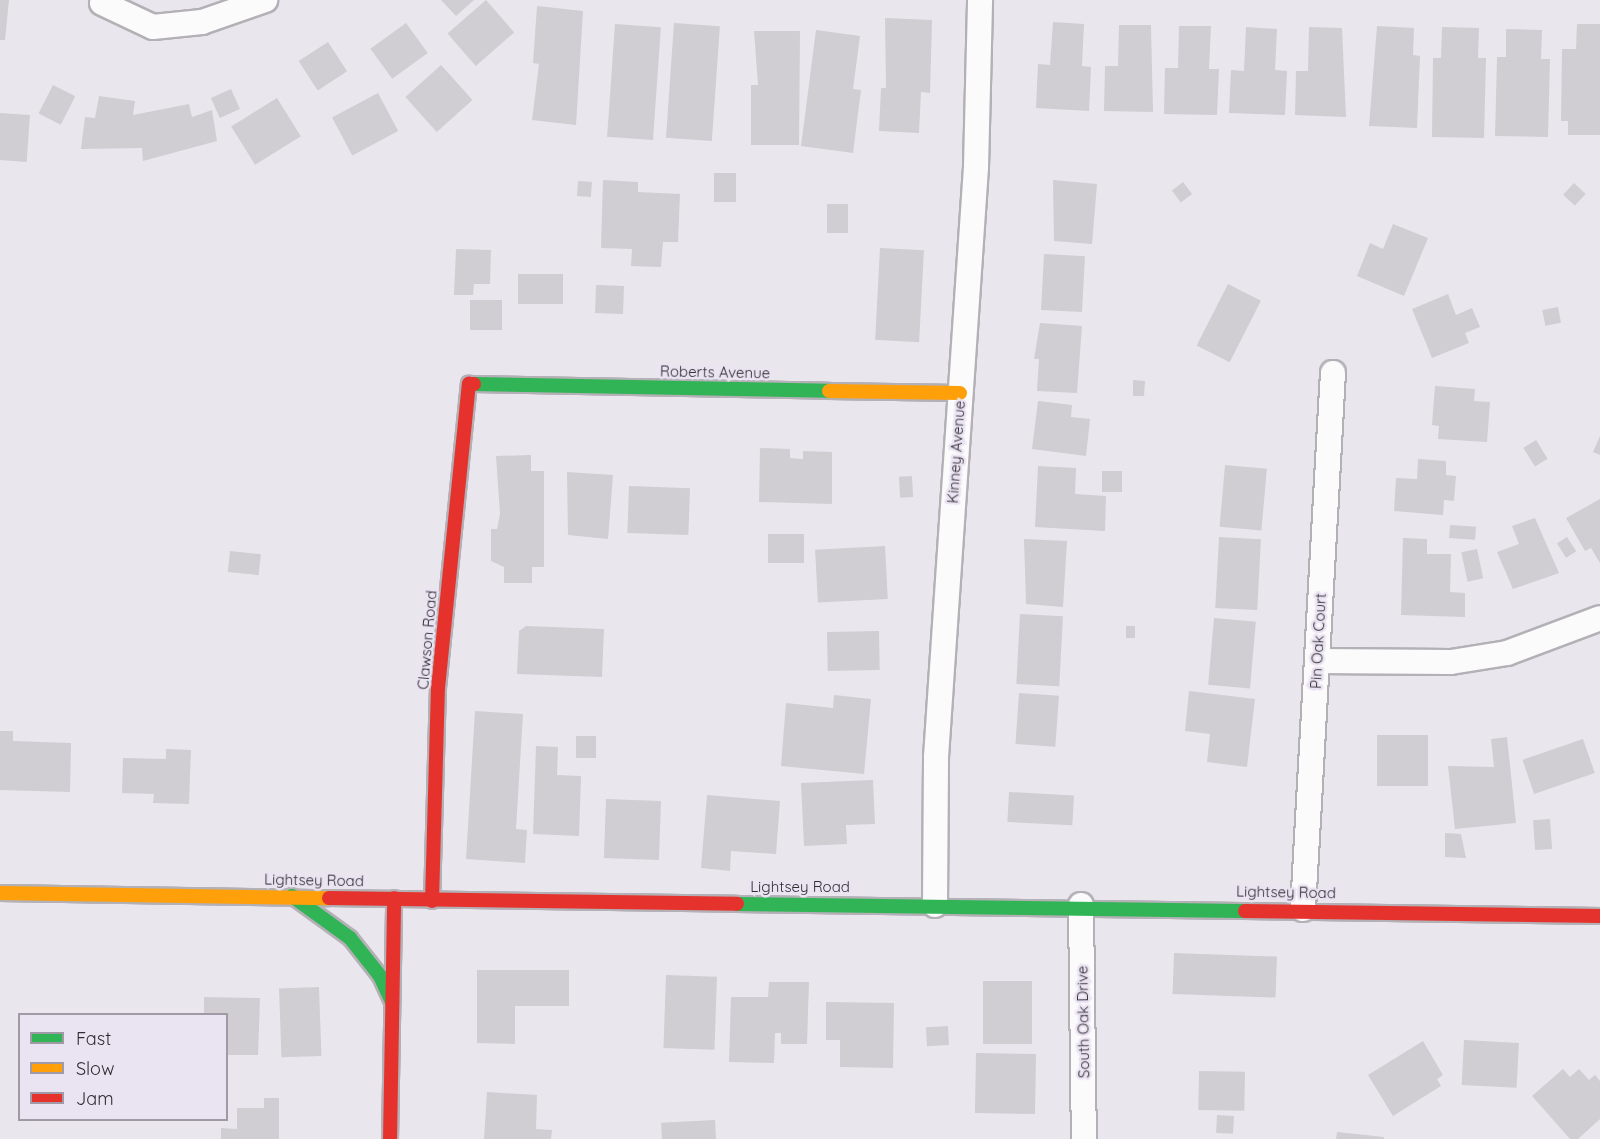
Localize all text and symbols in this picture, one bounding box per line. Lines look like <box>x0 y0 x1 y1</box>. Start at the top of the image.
street label: Roberts Avenue <box>660 362 770 382</box>
street label: Kinney Avenue <box>943 400 969 504</box>
street label: Clawson Road <box>414 590 440 690</box>
street label: Pin Oak Court <box>1307 593 1329 689</box>
street label: Lightsey Road <box>264 870 364 890</box>
street label: Lightsey Road <box>750 878 850 896</box>
street label: Lightsey Road <box>1236 882 1336 902</box>
street label: South Oak Drive <box>1073 966 1093 1078</box>
legend <box>18 1013 228 1121</box>
text: Fast <box>76 1027 111 1050</box>
text: Slow <box>76 1057 114 1080</box>
text: Jam <box>76 1087 114 1110</box>

